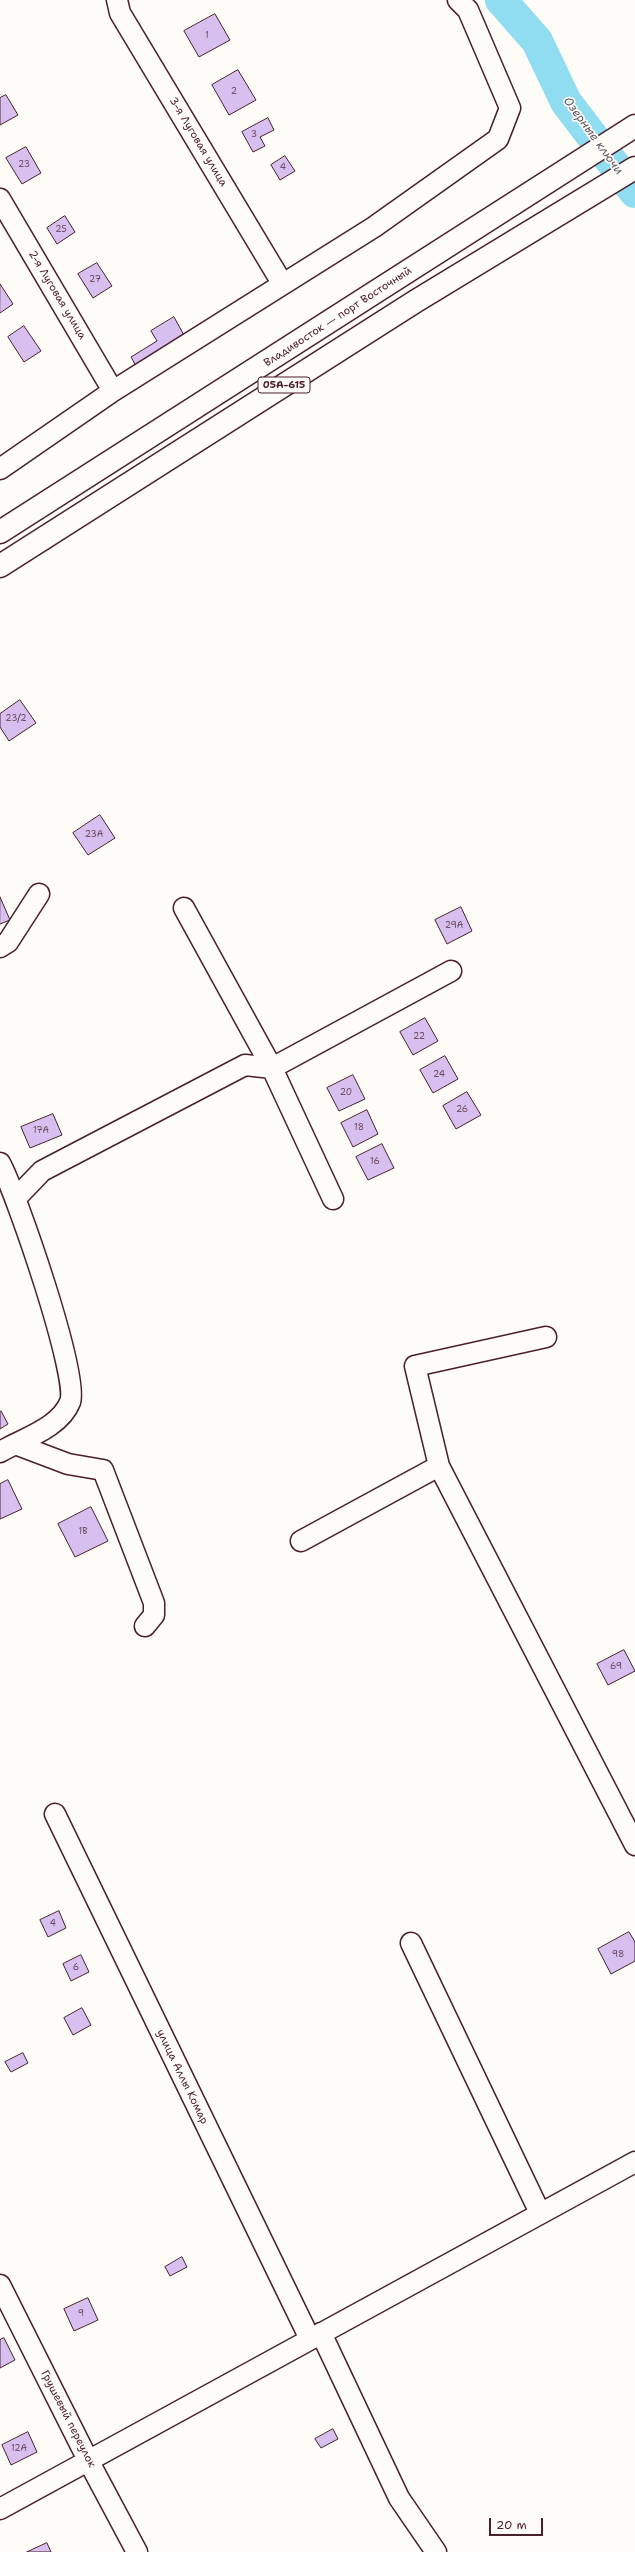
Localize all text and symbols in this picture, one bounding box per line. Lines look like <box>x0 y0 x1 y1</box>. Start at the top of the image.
house number: 1 <box>205 31 209 41</box>
house number: 2 <box>231 87 237 97</box>
water label: Озерные ключи <box>560 94 626 178</box>
street label: 3-я Луговая улица <box>166 95 230 189</box>
house number: 3 <box>251 130 257 140</box>
house number: 23 <box>18 160 30 170</box>
house number: 4 <box>280 163 286 173</box>
house number: 25 <box>55 225 67 235</box>
street label: 2-я Луговая улица <box>25 248 89 342</box>
street label: Владивосток — порт Восточный <box>262 264 414 370</box>
house number: 27 <box>89 275 101 285</box>
road number: 05А-615 <box>258 377 310 393</box>
house number: 23/2 <box>5 714 27 724</box>
house number: 23А <box>85 830 103 840</box>
house number: 29А <box>445 921 463 931</box>
house number: 22 <box>413 1032 425 1042</box>
house number: 24 <box>433 1070 445 1080</box>
house number: 20 <box>340 1088 352 1098</box>
house number: 26 <box>456 1105 468 1115</box>
house number: 18 <box>354 1123 364 1133</box>
house number: 17А <box>33 1126 49 1136</box>
house number: 16 <box>370 1157 380 1167</box>
house number: 1В <box>78 1527 88 1537</box>
house number: 69 <box>610 1662 622 1672</box>
house number: 4 <box>50 1919 56 1929</box>
house number: 98 <box>612 1950 624 1960</box>
house number: 6 <box>73 1963 79 1973</box>
street label: улица Аллы Комар <box>153 2027 211 2127</box>
house number: 9 <box>78 2309 84 2319</box>
street label: Грушевый переулок <box>38 2368 98 2470</box>
house number: 12А <box>11 2444 27 2454</box>
scale bar <box>491 2510 545 2536</box>
text: 20 m <box>496 2517 527 2533</box>

